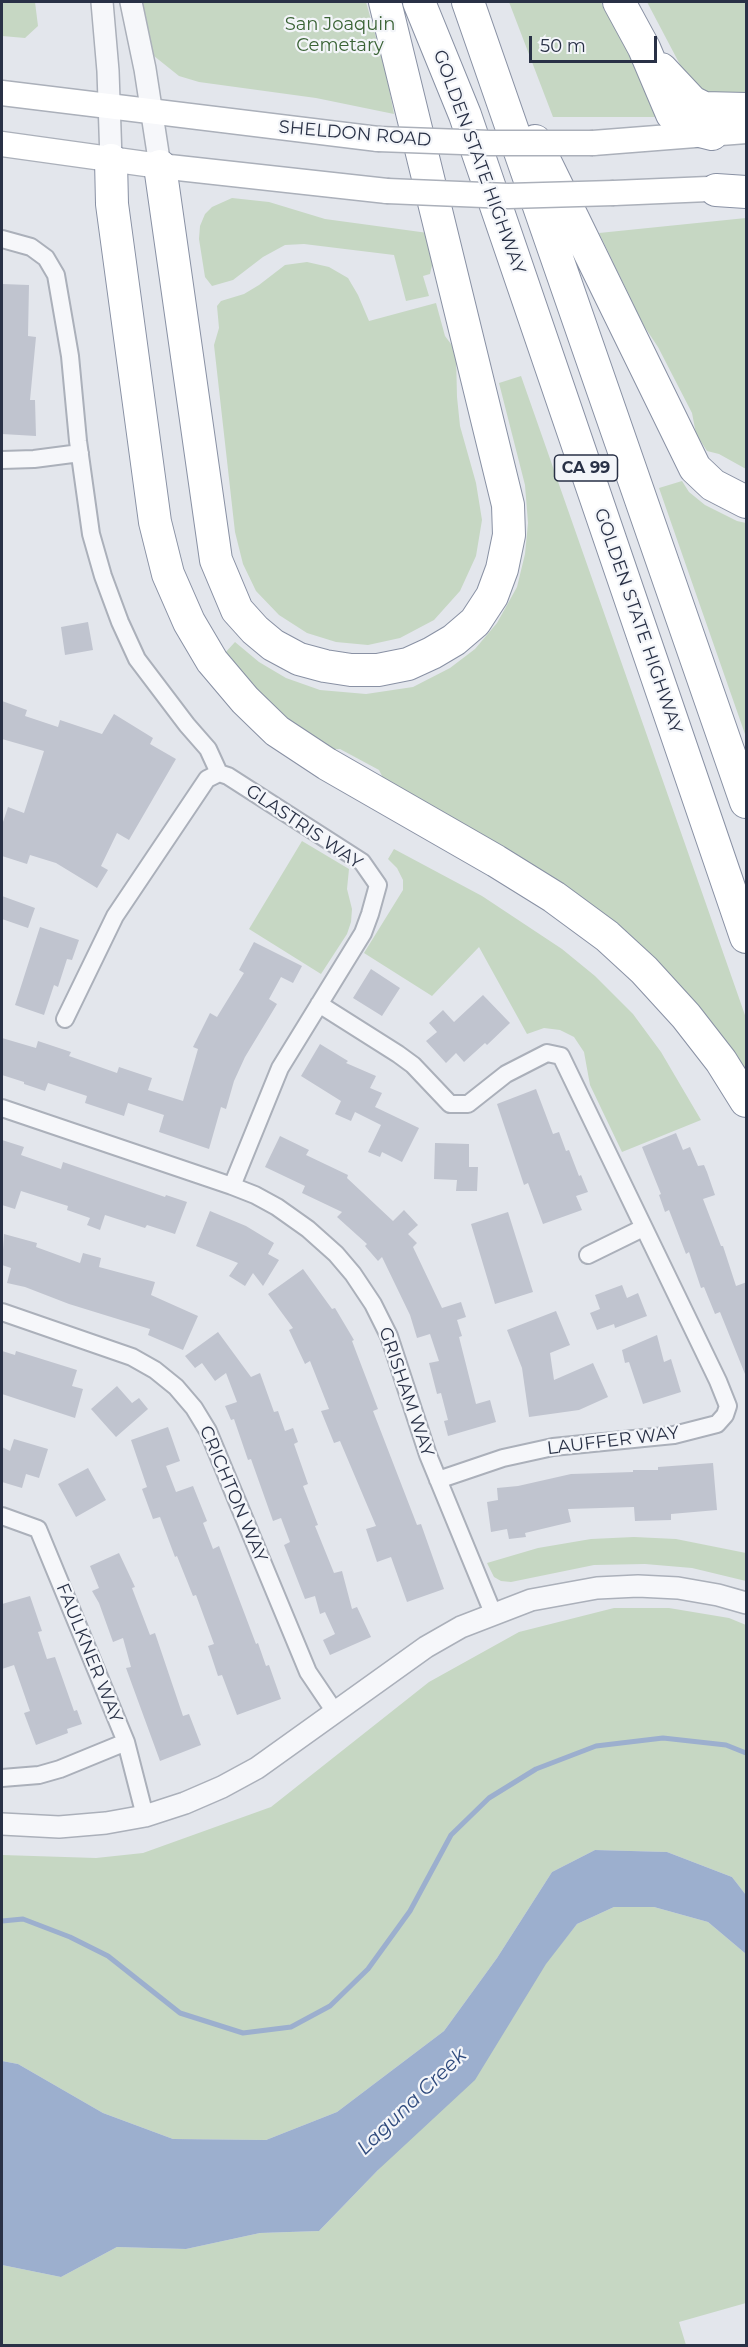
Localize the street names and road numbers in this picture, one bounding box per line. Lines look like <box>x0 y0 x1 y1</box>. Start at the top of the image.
street label: GOLDEN STATE HIGHWAY <box>428 47 530 277</box>
street label: SHELDON ROAD <box>278 117 432 151</box>
road number: CA 99 <box>554 455 618 481</box>
street label: GOLDEN STATE HIGHWAY <box>589 505 687 737</box>
street label: GLASTRIS WAY <box>242 780 366 874</box>
street label: GRISHAM WAY <box>374 1324 438 1460</box>
street label: LAUFFER WAY <box>546 1422 680 1460</box>
street label: CRICHTON WAY <box>195 1423 271 1565</box>
street label: FAULKNER WAY <box>51 1580 127 1726</box>

